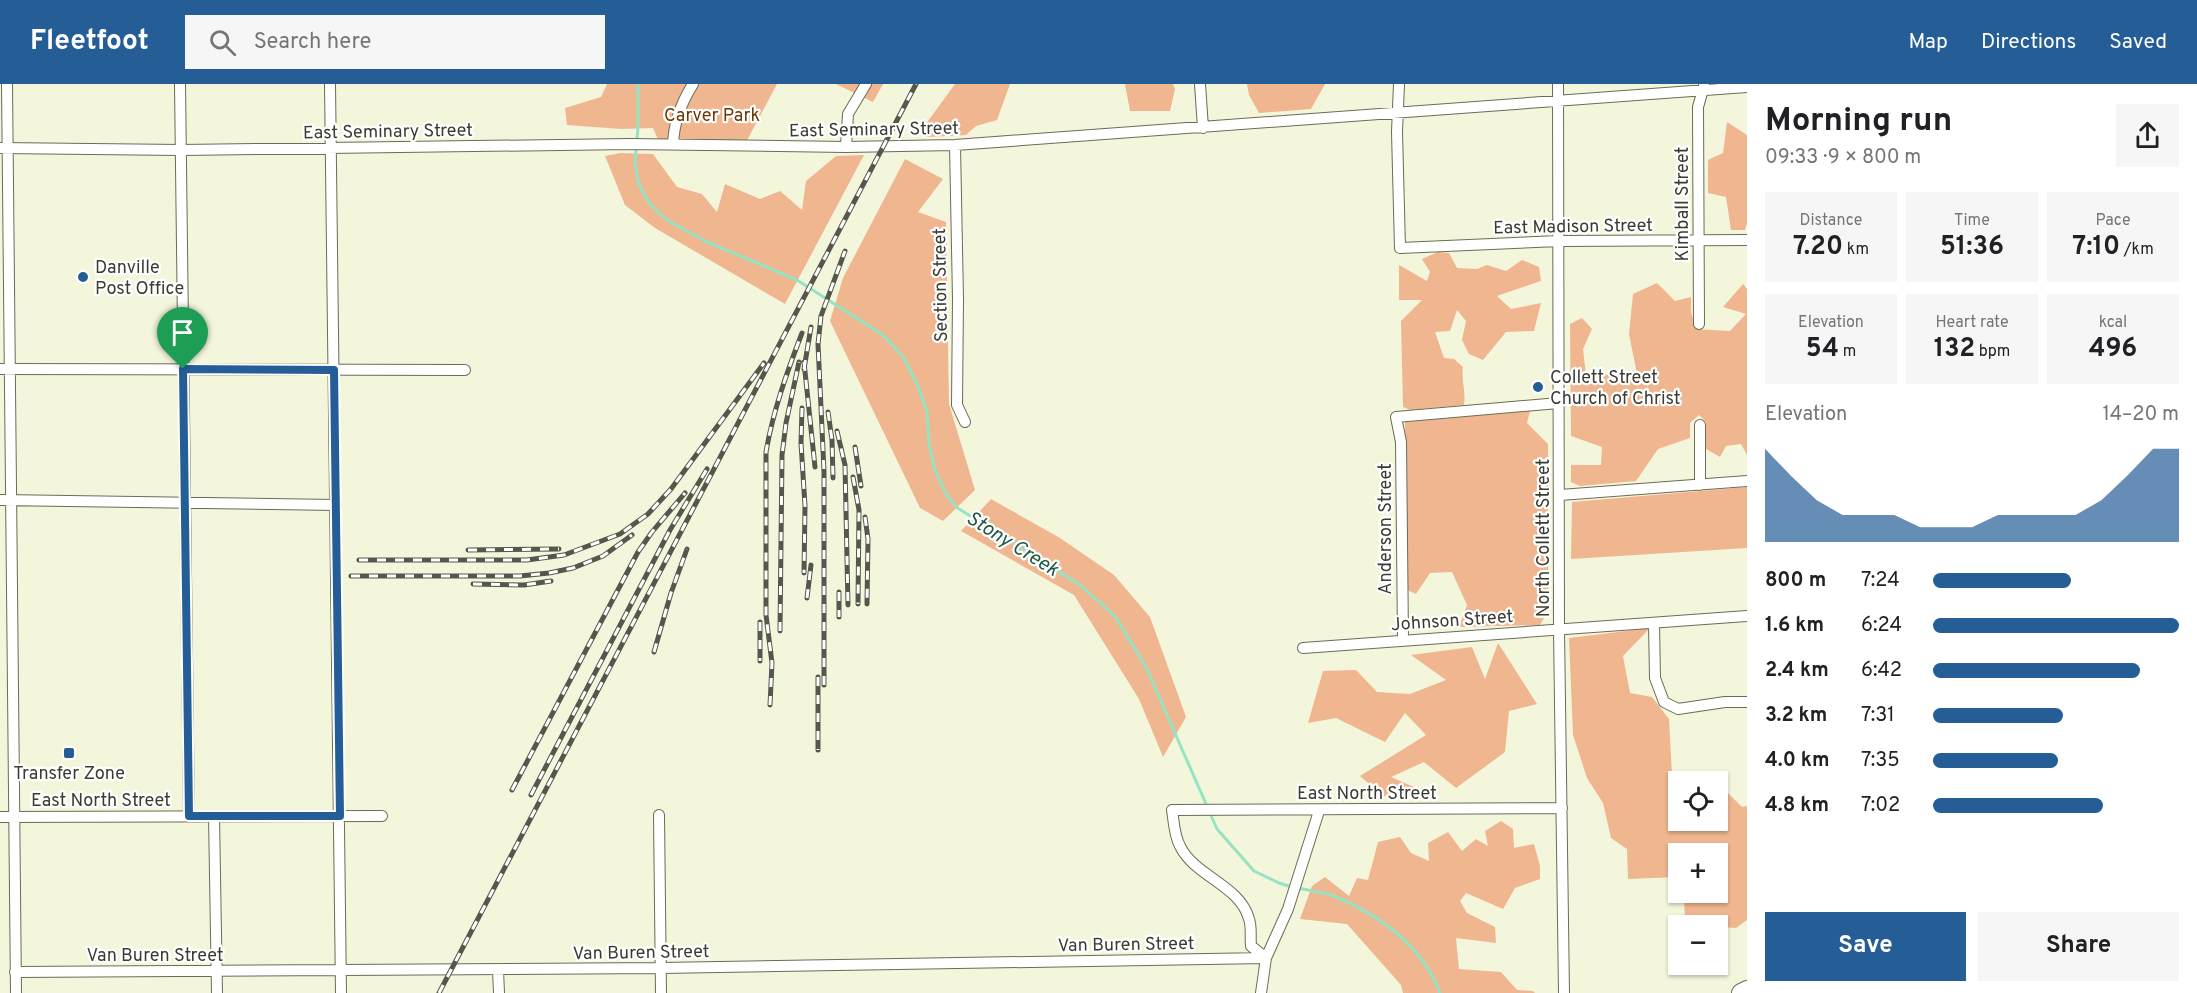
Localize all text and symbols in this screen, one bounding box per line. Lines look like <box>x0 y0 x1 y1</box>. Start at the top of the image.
search box <box>185 15 605 69</box>
text: Fleetfoot <box>30 24 149 60</box>
icon: search <box>206 26 239 59</box>
text: Search here <box>254 29 371 56</box>
text: Map <box>1908 29 1948 56</box>
text: Directions <box>1981 29 2076 56</box>
text: Saved <box>2109 29 2167 56</box>
text: Morning run <box>1765 101 1952 143</box>
button: share <box>2116 104 2179 167</box>
park label: Carver Park <box>664 105 760 128</box>
street label: East Seminary Street <box>789 118 959 143</box>
street label: East Seminary Street <box>303 120 473 145</box>
text: 09:33 · 9 × 800 m <box>1765 145 1921 171</box>
street label: Kimball Street <box>1672 147 1695 261</box>
text: Distance <box>1800 211 1862 231</box>
text: Time <box>1954 211 1990 231</box>
text: Pace <box>2095 211 2131 231</box>
street label: East Madison Street <box>1493 215 1653 240</box>
street label: Section Street <box>929 228 954 342</box>
text: 7.20 <box>1793 231 1843 264</box>
text: 51:36 <box>1940 231 2004 264</box>
text: 7:10 <box>2072 231 2120 264</box>
text: km <box>1843 240 1869 260</box>
text: /km <box>2120 240 2154 260</box>
place label: Danville Post Office <box>95 257 184 301</box>
marker: Danville Post Office <box>76 270 90 284</box>
pin <box>157 307 208 369</box>
text: Elevation <box>1798 313 1864 333</box>
text: Heart rate <box>1935 313 2009 333</box>
text: kcal <box>2099 313 2127 333</box>
icon: arrive <box>166 316 199 349</box>
text: 54 <box>1806 333 1839 366</box>
text: 132 <box>1934 333 1975 366</box>
text: 496 <box>2089 333 2137 366</box>
text: m <box>1839 342 1856 362</box>
text: bpm <box>1975 342 2010 362</box>
place label: Collett Street Church of Christ <box>1550 367 1681 411</box>
marker: Collett Street Church of Christ <box>1531 380 1545 394</box>
text: Elevation <box>1765 402 1847 428</box>
text: 14–20 m <box>2103 402 2179 428</box>
street label: North Collett Street <box>1533 459 1556 617</box>
street label: Anderson Street <box>1375 463 1398 595</box>
water label: Stony Creek <box>961 506 1064 584</box>
text: 800 m <box>1765 568 1826 594</box>
text: 7:24 <box>1861 568 1900 594</box>
street label: Johnson Street <box>1390 606 1514 637</box>
text: 1.6 km <box>1765 613 1824 639</box>
text: 6:24 <box>1861 613 1902 639</box>
text: 2.4 km <box>1765 658 1829 684</box>
text: 6:42 <box>1861 658 1902 684</box>
text: 3.2 km <box>1765 703 1827 729</box>
text: 7:31 <box>1861 703 1895 729</box>
marker: Transfer Zone <box>62 746 76 760</box>
text: 4.0 km <box>1765 748 1830 774</box>
text: 7:35 <box>1861 748 1900 774</box>
place label: Transfer Zone <box>13 763 125 786</box>
map controls <box>1668 771 1728 975</box>
button: locate <box>1668 771 1728 831</box>
street label: East North Street <box>1297 783 1437 806</box>
street label: East North Street <box>31 790 171 813</box>
text: 4.8 km <box>1765 793 1829 819</box>
text: 7:02 <box>1861 793 1900 819</box>
button: + <box>1668 843 1728 903</box>
button: Save <box>1765 912 1966 981</box>
button: Share <box>1978 912 2179 981</box>
button: − <box>1668 915 1728 975</box>
street label: Van Buren Street <box>1057 933 1195 958</box>
street label: Van Buren Street <box>572 941 710 966</box>
street label: Van Buren Street <box>87 945 223 968</box>

